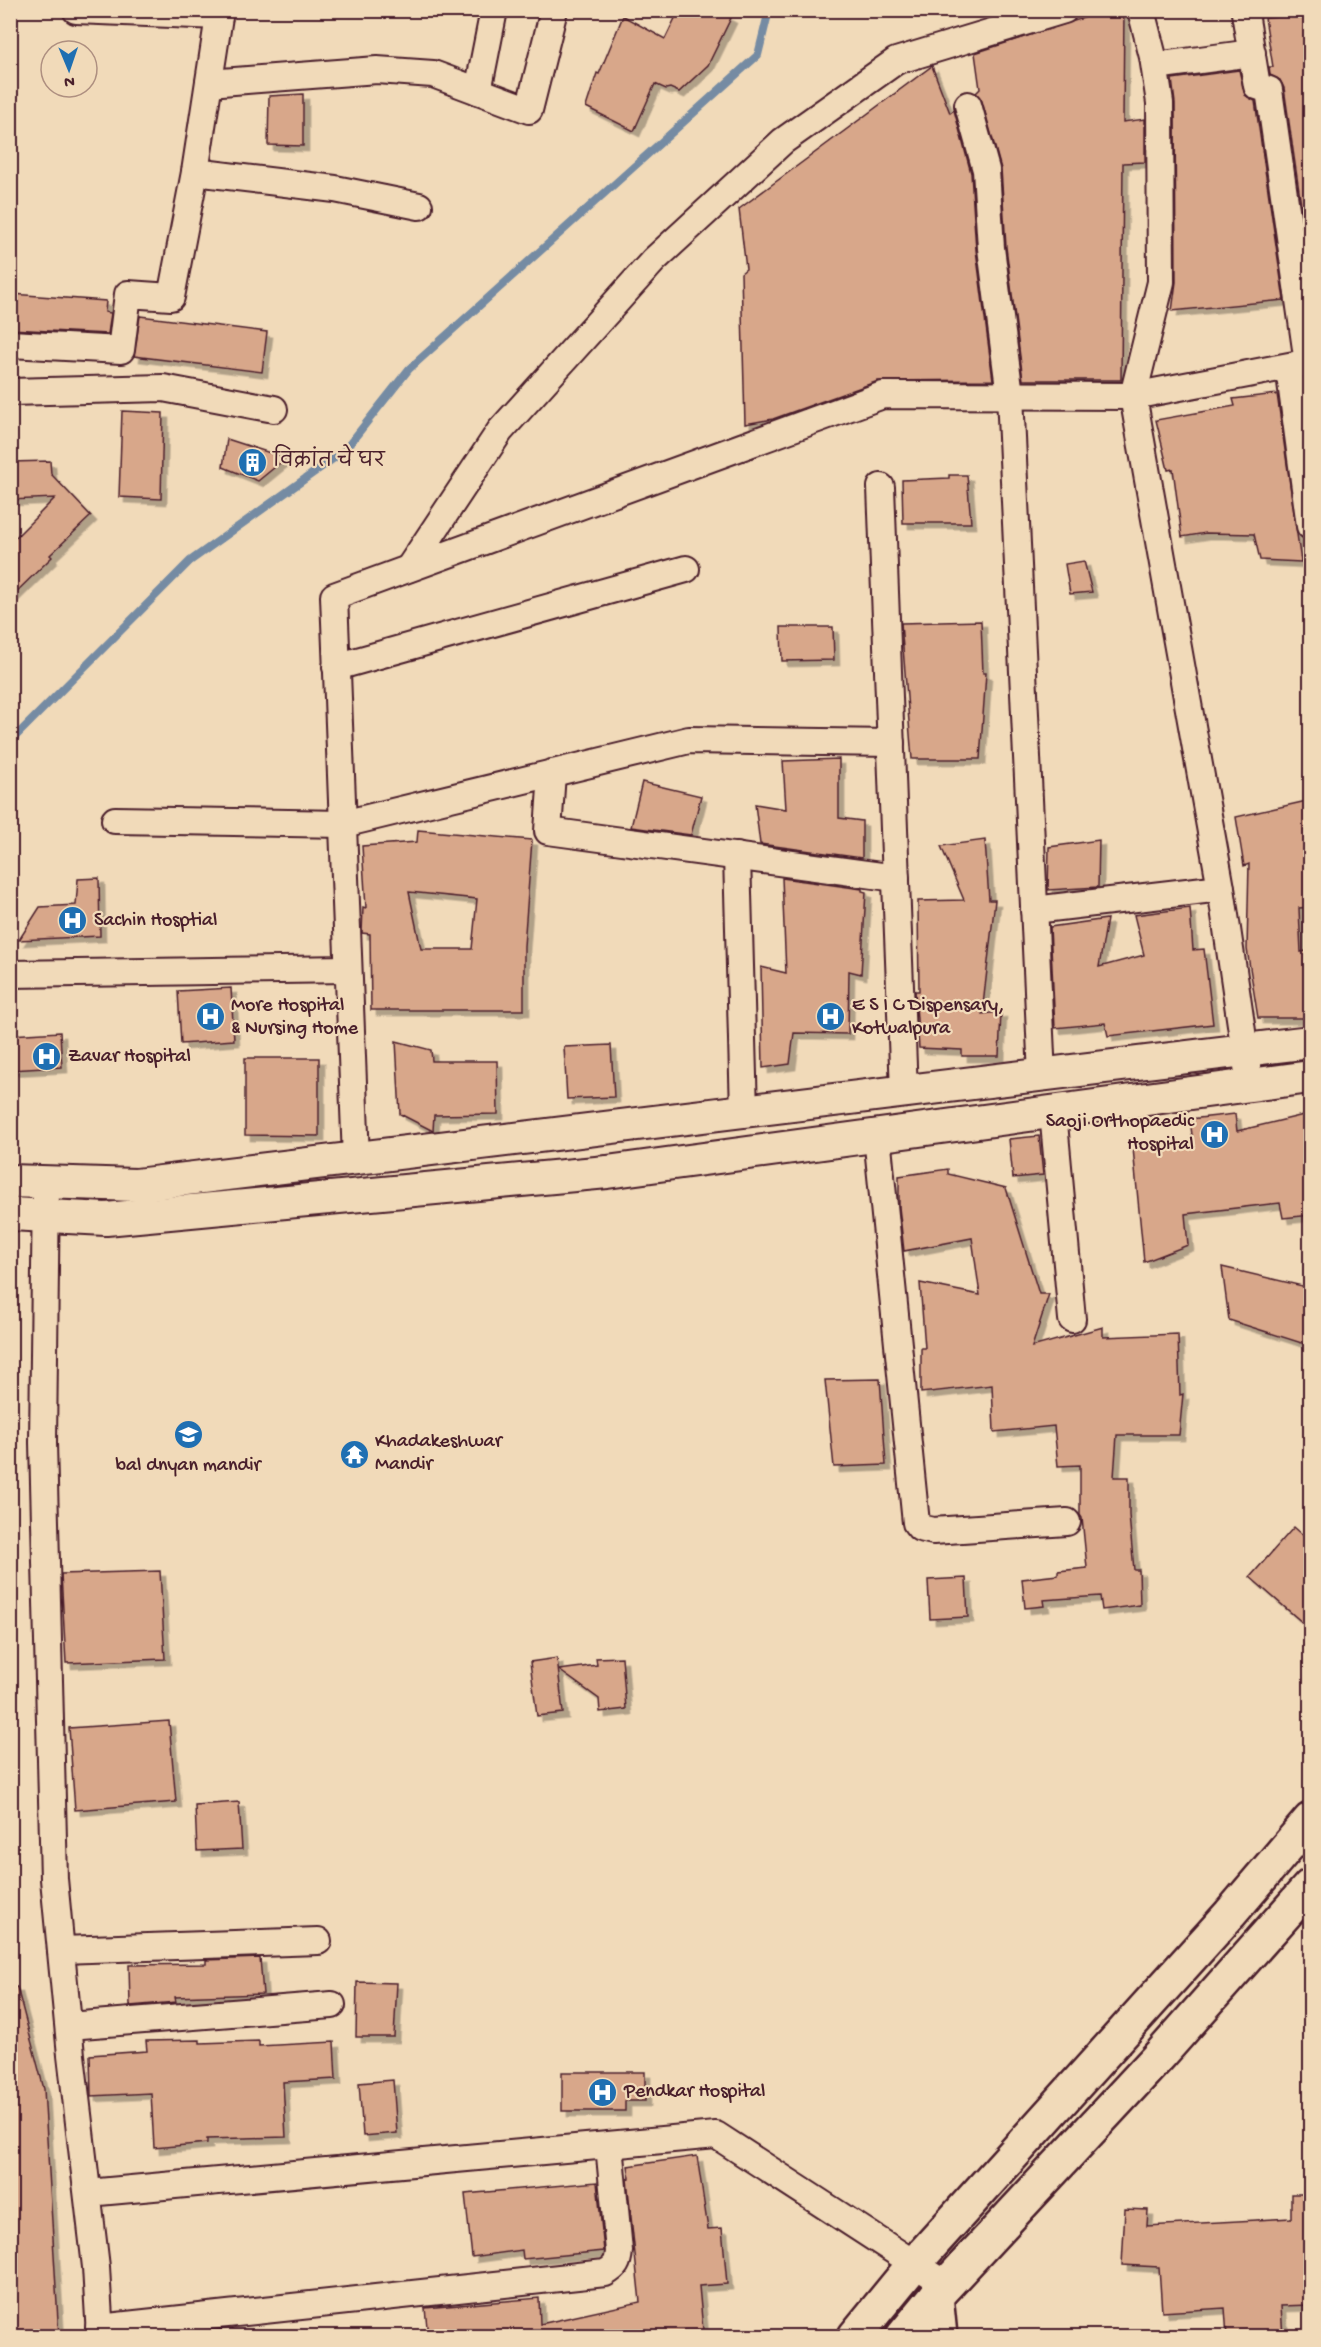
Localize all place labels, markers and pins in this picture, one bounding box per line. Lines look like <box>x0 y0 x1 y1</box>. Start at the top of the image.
place label: विक्रांत चे घर <box>272 444 386 474</box>
building icon: विक्रांत चे घर <box>236 446 268 478</box>
hospital icon: Sachin Hosptial <box>57 905 89 937</box>
place label: Sachin Hosptial <box>94 910 218 933</box>
place label: More Hospital & Nursing Home <box>231 995 359 1041</box>
place label: E S I C Dispensary, Kotwalpura <box>852 995 1004 1041</box>
hospital icon: More Hospital & Nursing Home <box>194 1001 226 1033</box>
hospital icon: E S I C Dispensary, Kotwalpura <box>815 1001 847 1033</box>
hospital icon: Zavar Hospital <box>31 1041 63 1073</box>
place label: Zavar Hospital <box>68 1046 191 1069</box>
place label: Saoji Orthopaedic Hospital <box>1046 1111 1195 1157</box>
hospital icon: Saoji Orthopaedic Hospital <box>1199 1118 1231 1150</box>
school or university icon: bal dnyan mandir <box>172 1419 204 1451</box>
place label: Khadakeshwar Mandir <box>375 1431 504 1477</box>
temple icon: Khadakeshwar Mandir <box>338 1438 370 1470</box>
place label: bal dnyan mandir <box>115 1455 262 1478</box>
hospital icon: Pendkar Hospital <box>587 2076 619 2108</box>
place label: Pendkar Hospital <box>623 2081 765 2104</box>

